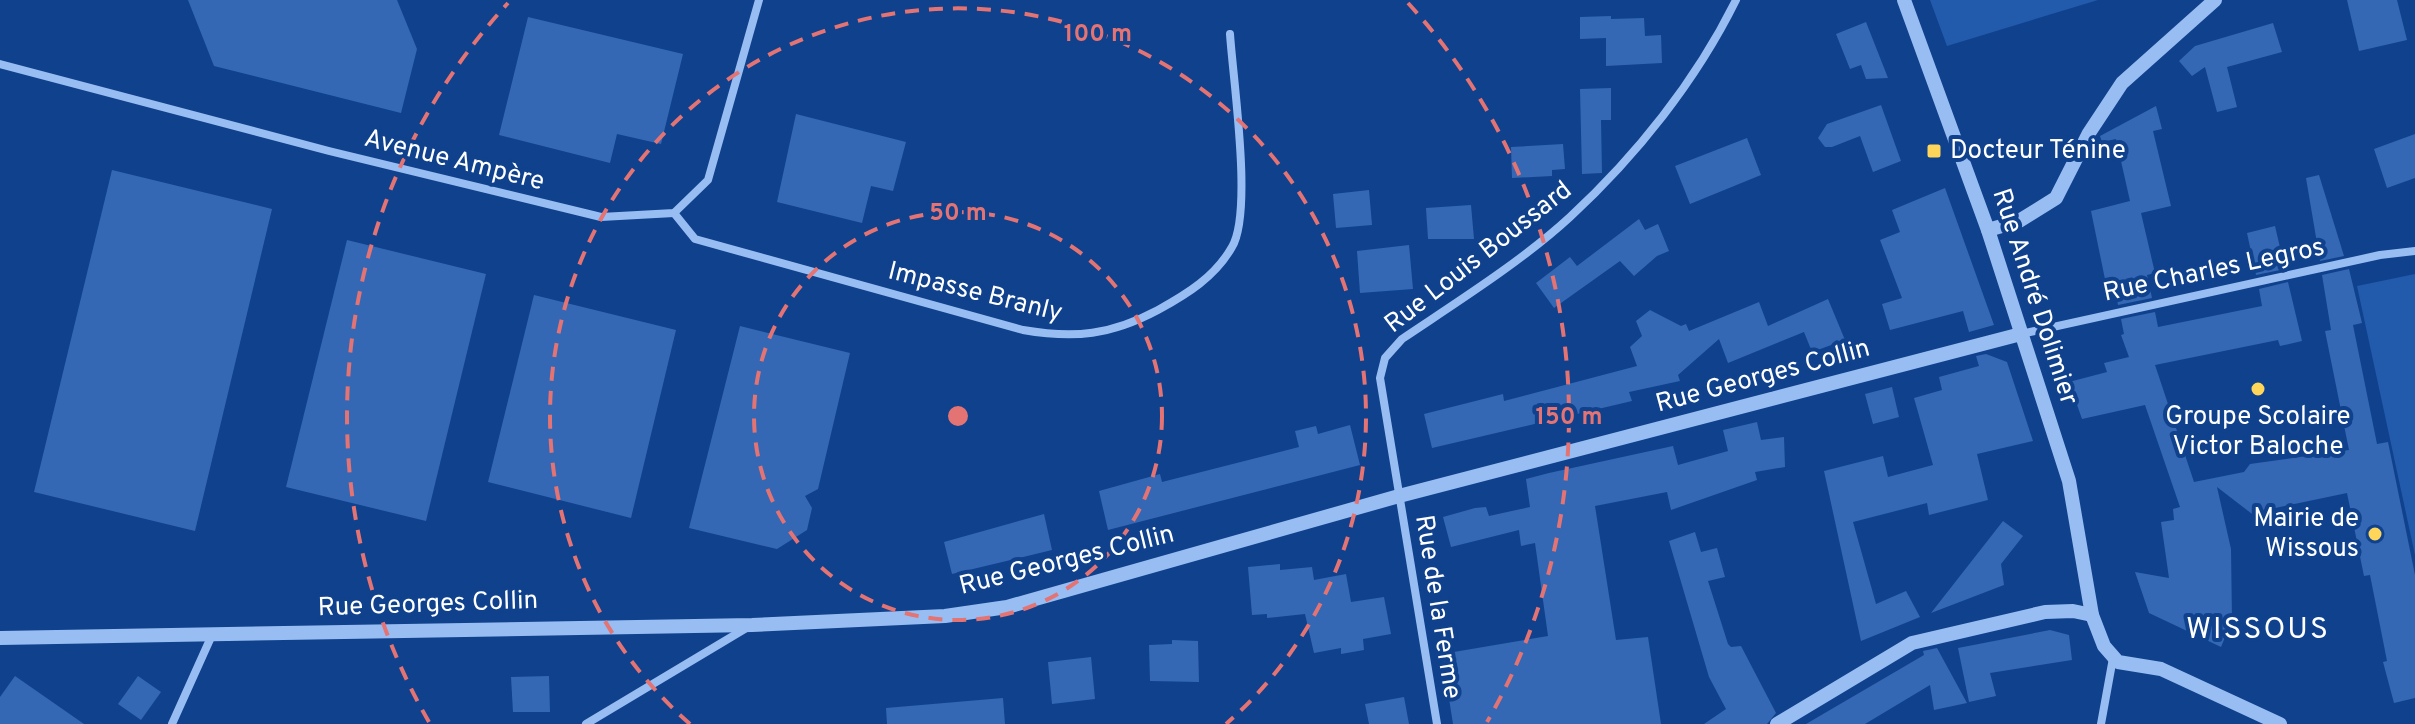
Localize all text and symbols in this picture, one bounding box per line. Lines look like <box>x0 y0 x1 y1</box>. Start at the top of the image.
text: 100 m <box>1064 20 1132 50</box>
street label: Avenue Ampère <box>360 123 548 199</box>
place label: Docteur Ténine <box>1950 135 2126 168</box>
marker: Docteur Ténine <box>1925 142 1943 160</box>
street label: Rue Louis Boussard <box>1379 175 1579 341</box>
street label: Rue André Dolimier <box>1983 185 2085 409</box>
text: 50 m <box>929 199 987 229</box>
street label: Rue Charles Legros <box>2100 231 2328 311</box>
street label: Impasse Branly <box>884 255 1066 331</box>
street label: Rue Georges Collin <box>1652 333 1874 421</box>
marker: Groupe Scolaire Victor Baloche <box>2249 380 2267 398</box>
place label: Groupe Scolaire Victor Baloche <box>2165 401 2351 464</box>
centre of rings <box>944 402 972 430</box>
text: 150 m <box>1535 403 1603 433</box>
place label: Mairie de Wissous <box>2253 503 2359 566</box>
street label: Rue de la Ferme <box>1406 513 1468 701</box>
street label: Rue Georges Collin <box>956 518 1178 604</box>
marker: Mairie de Wissous <box>2366 525 2384 543</box>
street label: Rue Georges Collin <box>317 585 539 625</box>
district label: WISSOUS <box>2186 612 2330 649</box>

